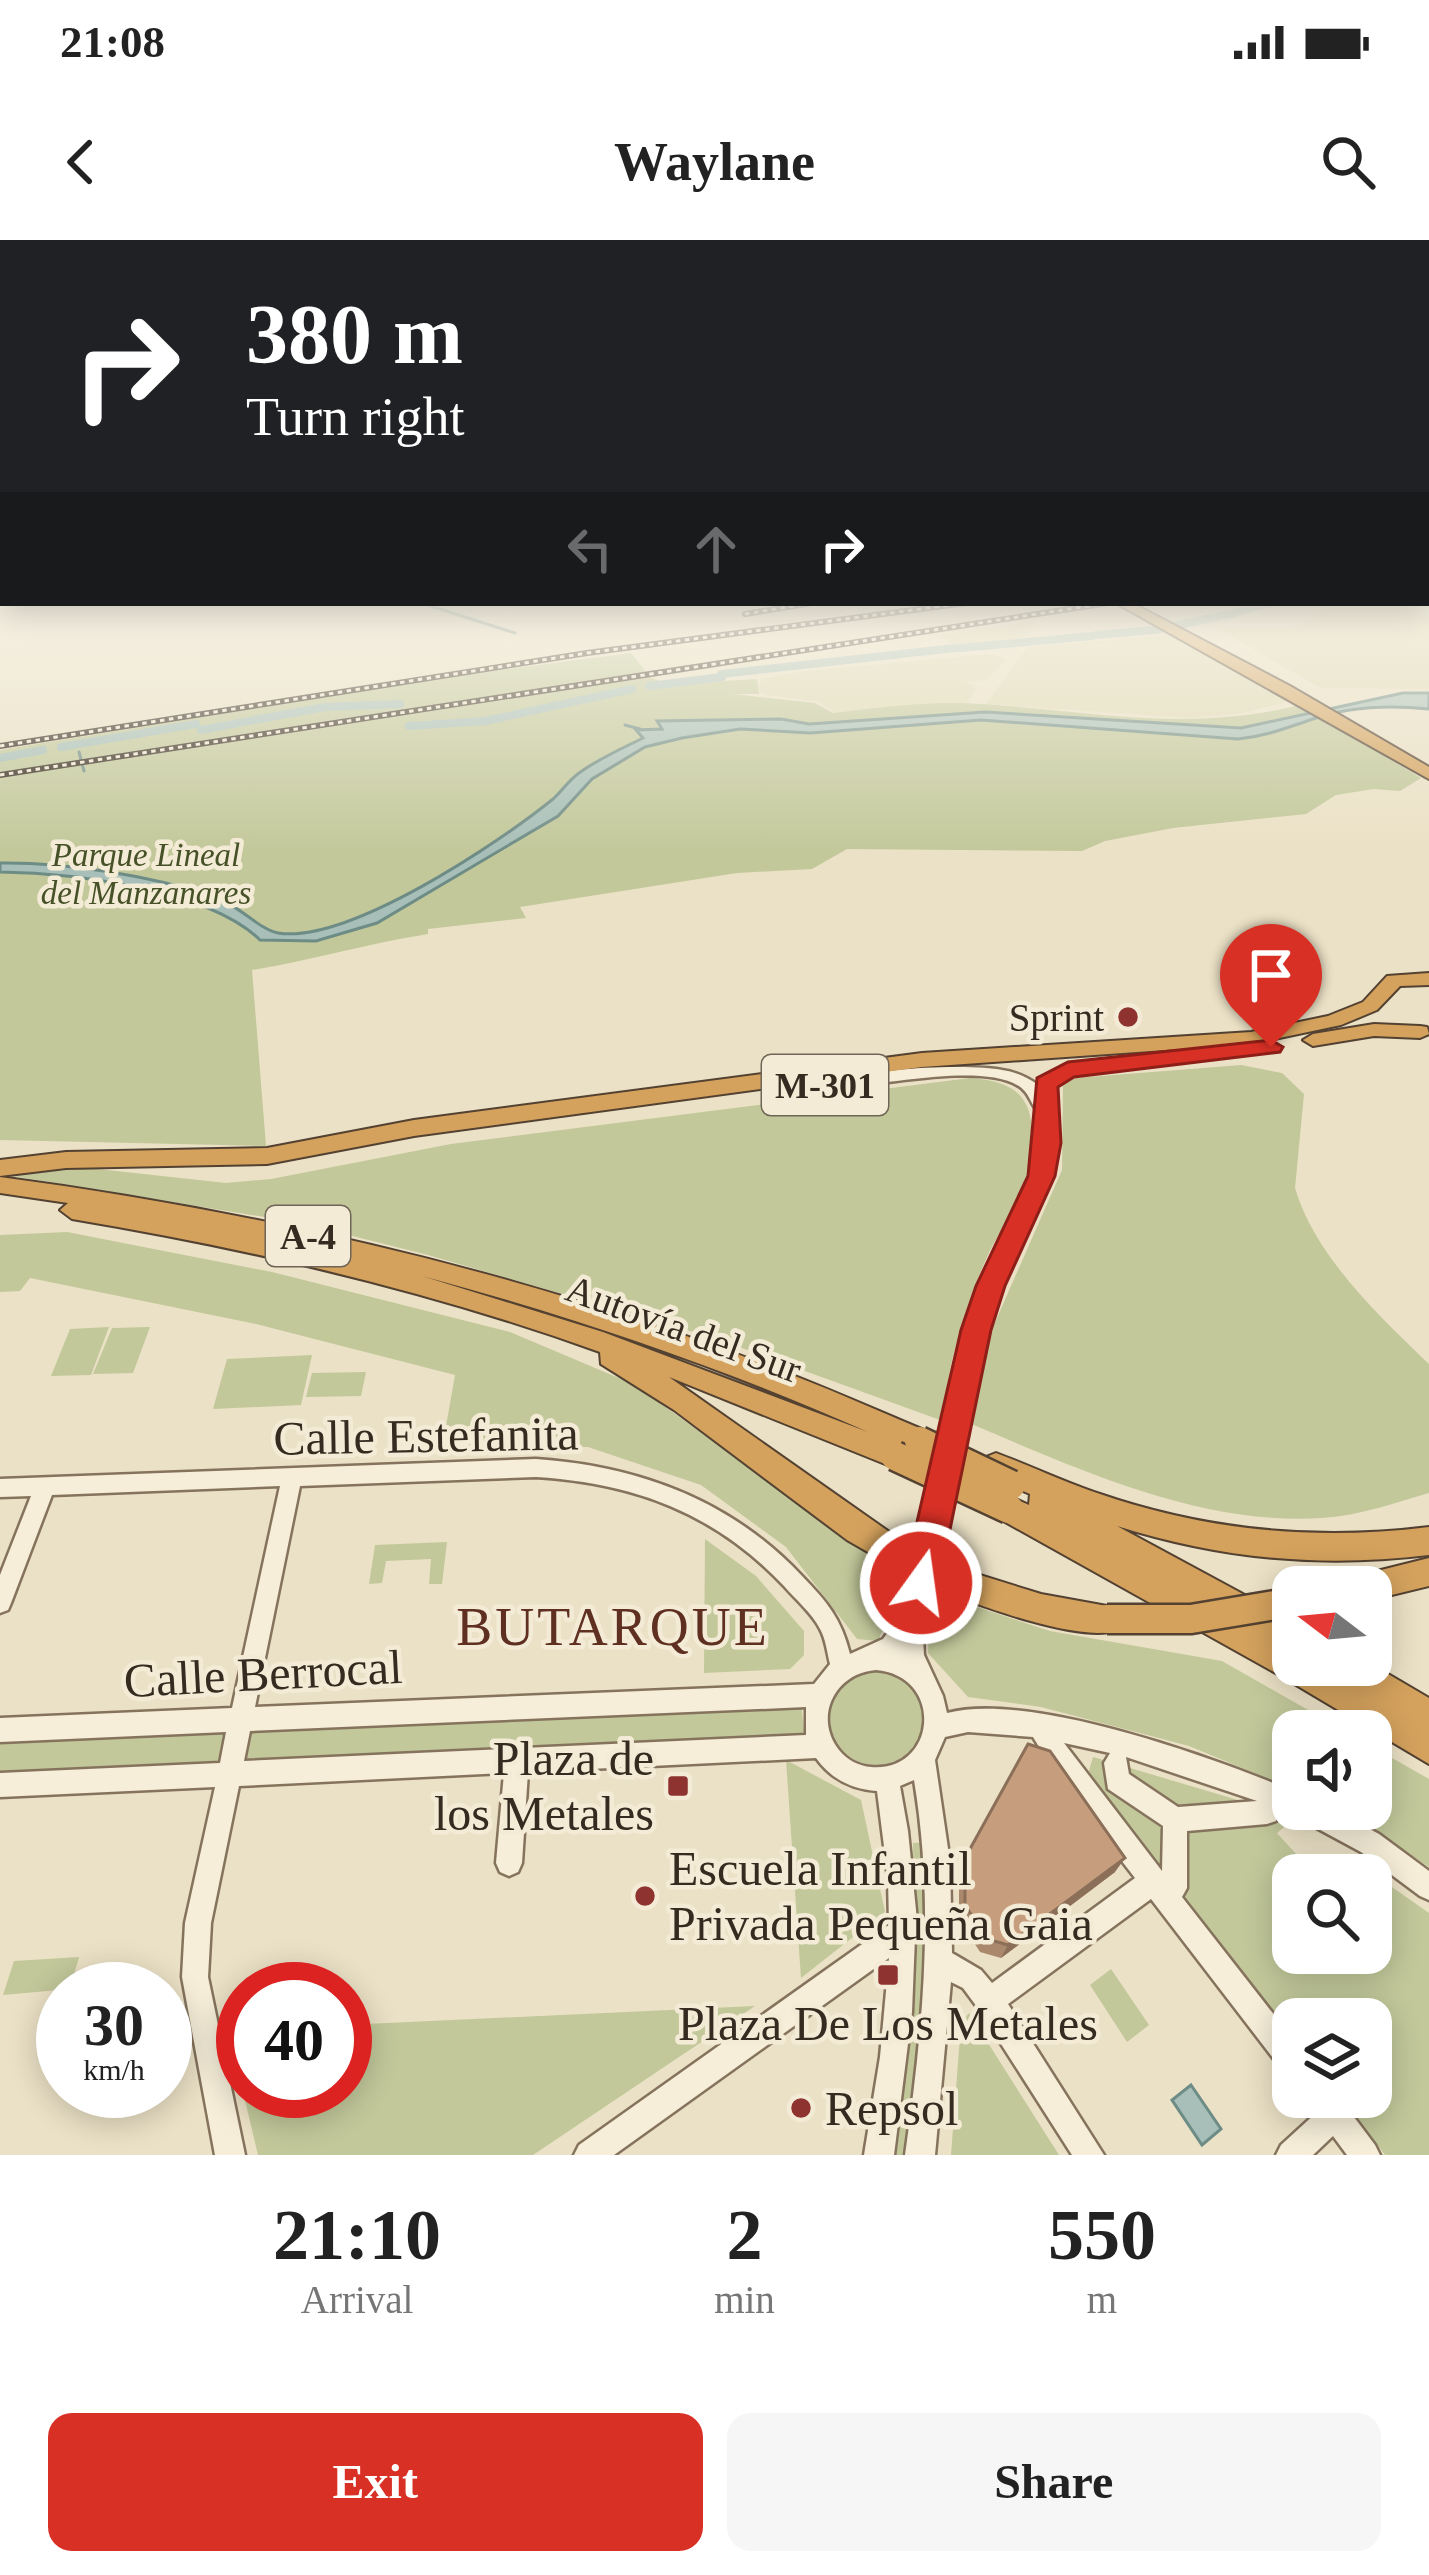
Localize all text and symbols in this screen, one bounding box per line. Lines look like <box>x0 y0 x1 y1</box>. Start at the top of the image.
text: 21:08 <box>60 17 165 67</box>
icon: back <box>48 129 114 195</box>
icon: search <box>1315 129 1381 195</box>
text: Waylane <box>614 132 815 192</box>
icon: right <box>48 288 204 444</box>
text: 380 m <box>246 288 463 381</box>
text: Turn right <box>246 387 465 447</box>
icon: left <box>557 516 623 582</box>
icon: ahead <box>683 516 749 582</box>
icon: right <box>809 516 875 582</box>
park label: Parque Lineal del Manzanares <box>41 837 251 911</box>
pin <box>1220 924 1322 1047</box>
icon: arrive <box>1238 942 1304 1008</box>
place label: Sprint <box>1009 996 1104 1040</box>
marker: Sprint <box>1115 1004 1141 1030</box>
road number: M-301 <box>762 1055 888 1115</box>
road number: A-4 <box>266 1206 350 1266</box>
street label: Autovía del Sur <box>560 1266 807 1391</box>
street label: Calle Estefanita <box>273 1406 579 1465</box>
position arrow <box>858 1520 984 1646</box>
north arrow <box>1272 1566 1392 1686</box>
map controls <box>1272 1566 1392 2118</box>
district label: BUTARQUE <box>456 1597 770 1657</box>
street label: Calle Berrocal <box>123 1640 403 1707</box>
button: sound <box>1272 1710 1392 1830</box>
place label: Plaza de los Metales <box>434 1732 654 1840</box>
marker: Plaza de los Metales <box>665 1773 691 1799</box>
place label: Escuela Infantil Privada Pequeña Gaia <box>669 1842 1093 1950</box>
button: search <box>1272 1854 1392 1974</box>
marker: Escuela Infantil Privada Pequeña Gaia <box>632 1883 658 1909</box>
speed limit sign: 40 <box>216 1962 372 2118</box>
marker: Plaza De Los Metales <box>875 1962 901 1988</box>
text: 30 <box>84 1992 144 2058</box>
place label: Plaza De Los Metales <box>678 1997 1098 2050</box>
button: layers <box>1272 1998 1392 2118</box>
text: km/h <box>83 2053 145 2086</box>
place label: Repsol <box>825 2082 958 2135</box>
marker: Repsol <box>788 2095 814 2121</box>
text: 21:10 <box>273 2195 441 2275</box>
text: 2 <box>726 2195 762 2275</box>
text: 550 <box>1048 2195 1156 2275</box>
text: Arrival <box>301 2278 413 2321</box>
text: min <box>714 2278 775 2321</box>
text: m <box>1087 2278 1117 2321</box>
button: Exit <box>48 2413 703 2551</box>
button: Share <box>727 2413 1381 2551</box>

